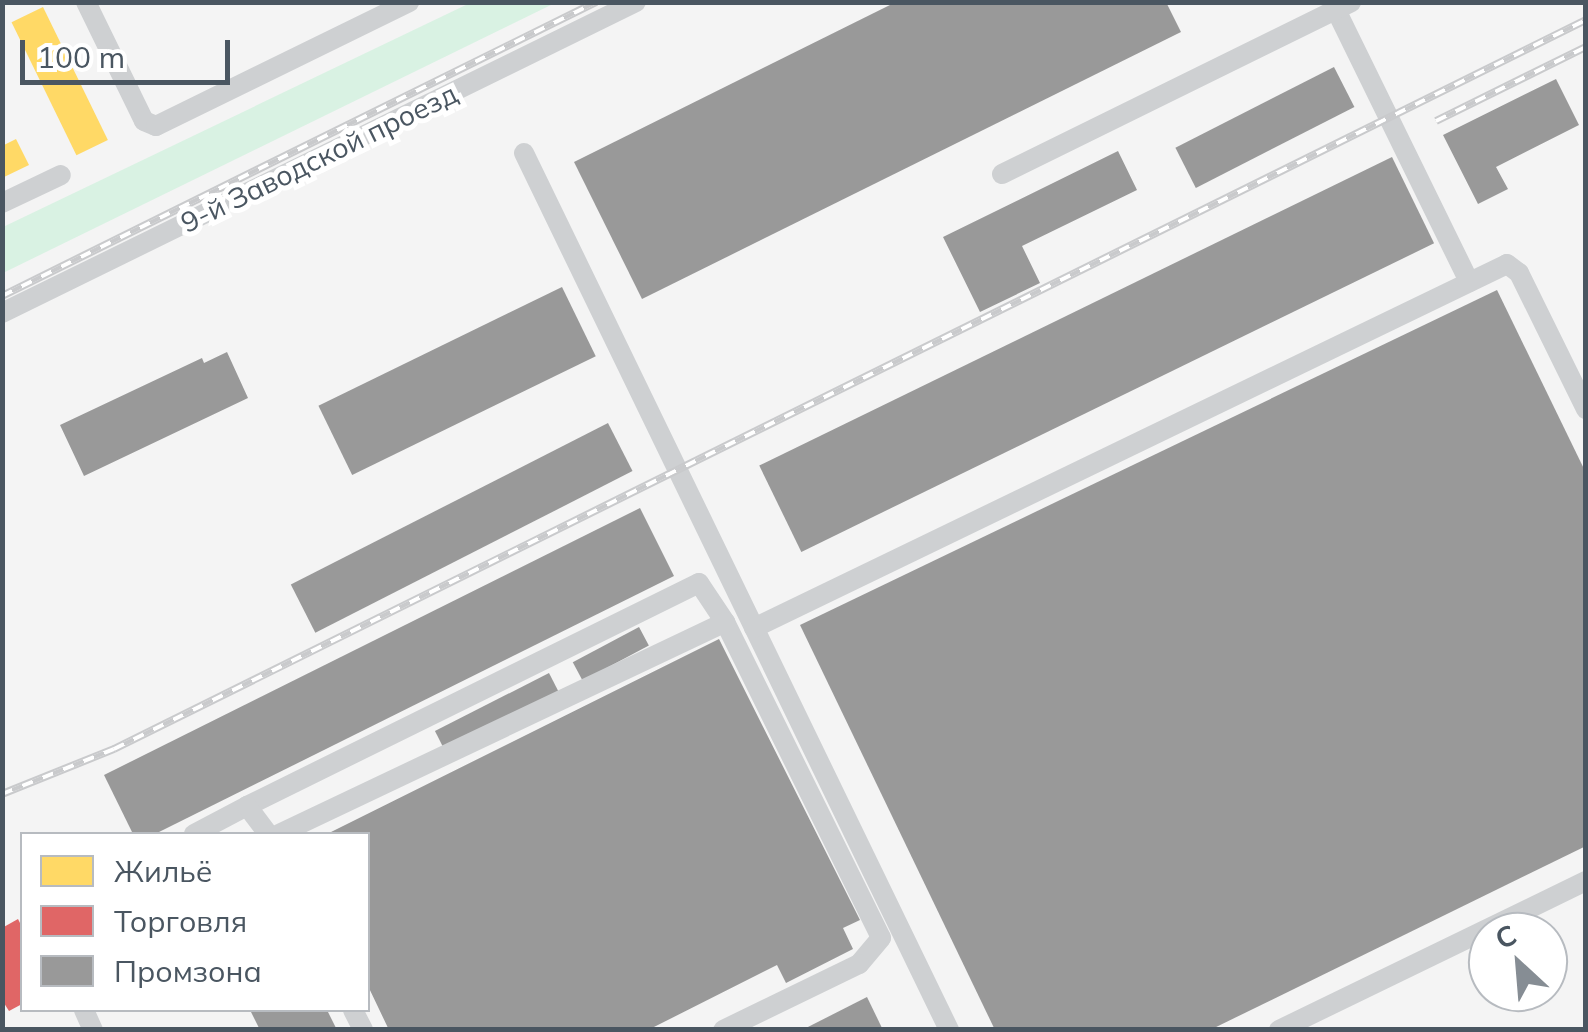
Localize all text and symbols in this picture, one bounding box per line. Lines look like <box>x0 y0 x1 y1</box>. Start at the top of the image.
scale bar <box>25 20 235 82</box>
text: 100 m <box>37 38 125 76</box>
street label: 9-й Заводской проезд <box>175 76 463 240</box>
legend <box>20 832 370 1012</box>
text: Жильё <box>114 852 212 890</box>
text: Торговля <box>114 902 247 940</box>
north arrow <box>1468 912 1568 1012</box>
text: С <box>1489 916 1522 956</box>
text: Промзона <box>114 952 262 990</box>

